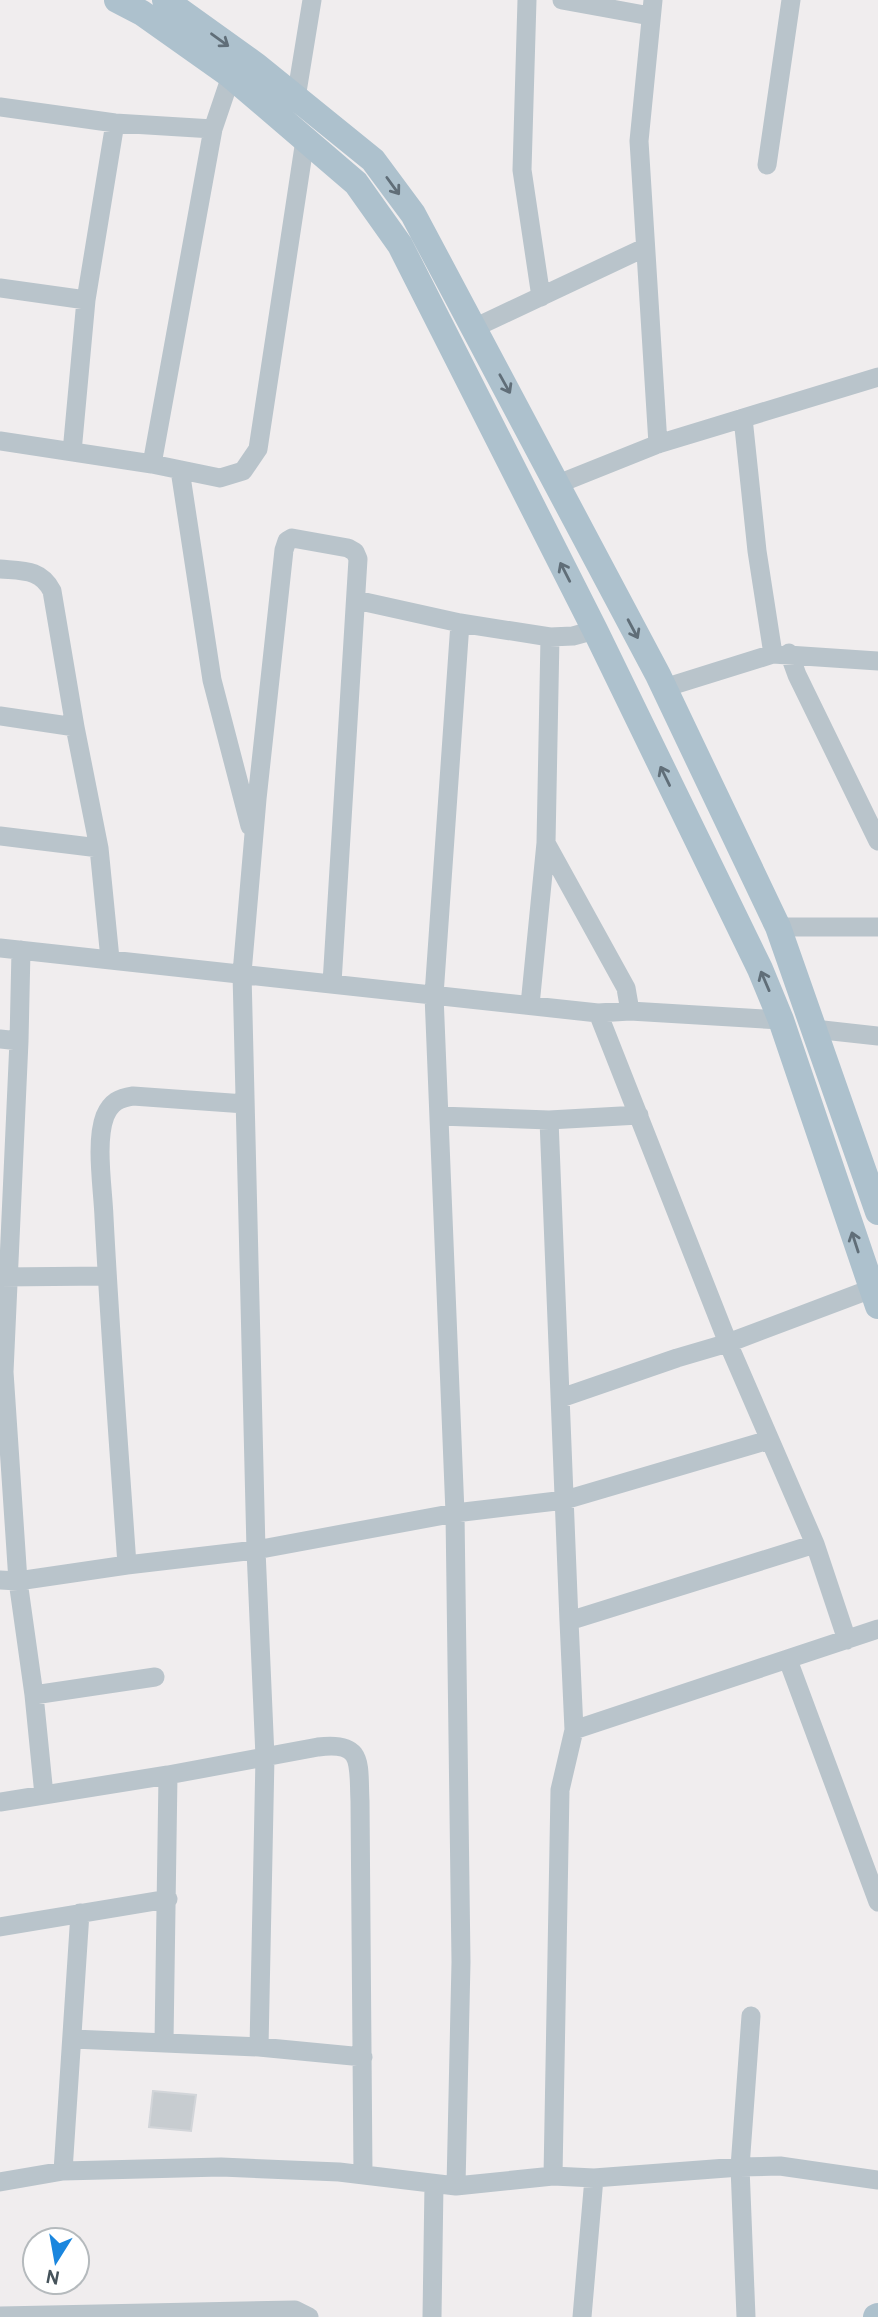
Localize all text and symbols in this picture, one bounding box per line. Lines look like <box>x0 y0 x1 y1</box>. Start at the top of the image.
one-way arrow <box>210 33 229 47</box>
one-way arrow <box>386 176 401 195</box>
one-way arrow <box>499 373 512 394</box>
one-way arrow <box>558 562 572 583</box>
one-way arrow <box>627 618 641 638</box>
one-way arrow <box>658 766 672 787</box>
one-way arrow <box>757 970 770 992</box>
one-way arrow <box>848 1231 861 1253</box>
north arrow <box>21 2226 91 2296</box>
text: N <box>44 2263 62 2289</box>

